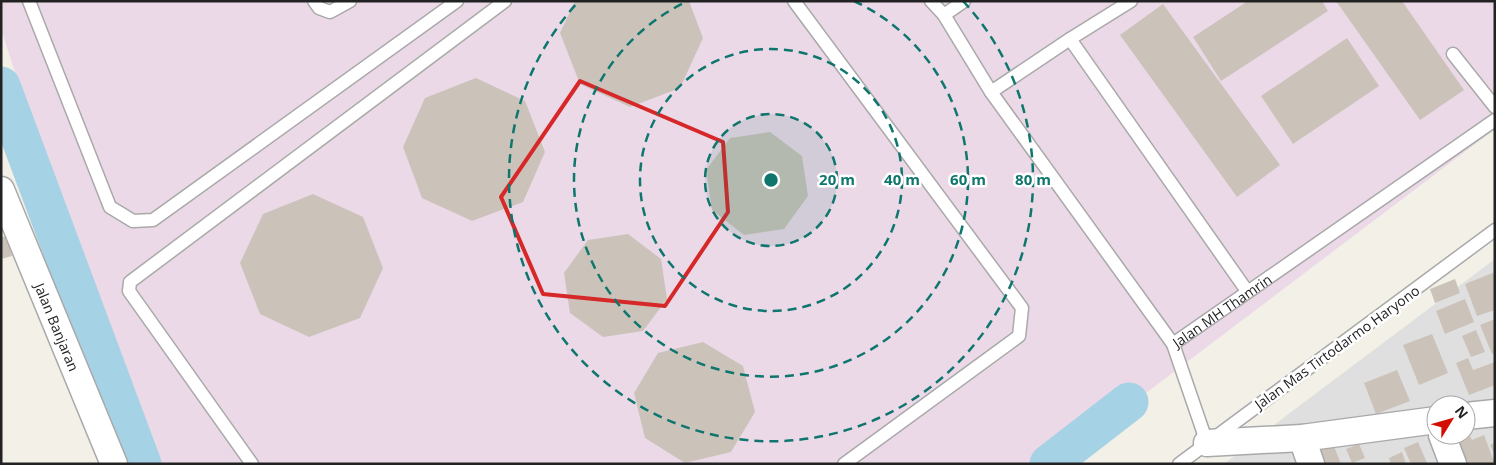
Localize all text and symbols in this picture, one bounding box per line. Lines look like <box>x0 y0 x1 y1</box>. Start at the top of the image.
text: 20 m <box>819 169 855 189</box>
text: 40 m <box>884 169 920 189</box>
text: 60 m <box>950 169 986 189</box>
text: 80 m <box>1015 169 1051 189</box>
centre of rings <box>762 171 780 189</box>
street label: Jalan MH Thamrin <box>1167 269 1275 352</box>
street label: Jalan Banjaran <box>30 278 84 374</box>
street label: Jalan Mas Tirtodarmo Haryono <box>1249 281 1423 414</box>
north arrow <box>1426 395 1476 445</box>
text: N <box>1451 402 1473 422</box>

